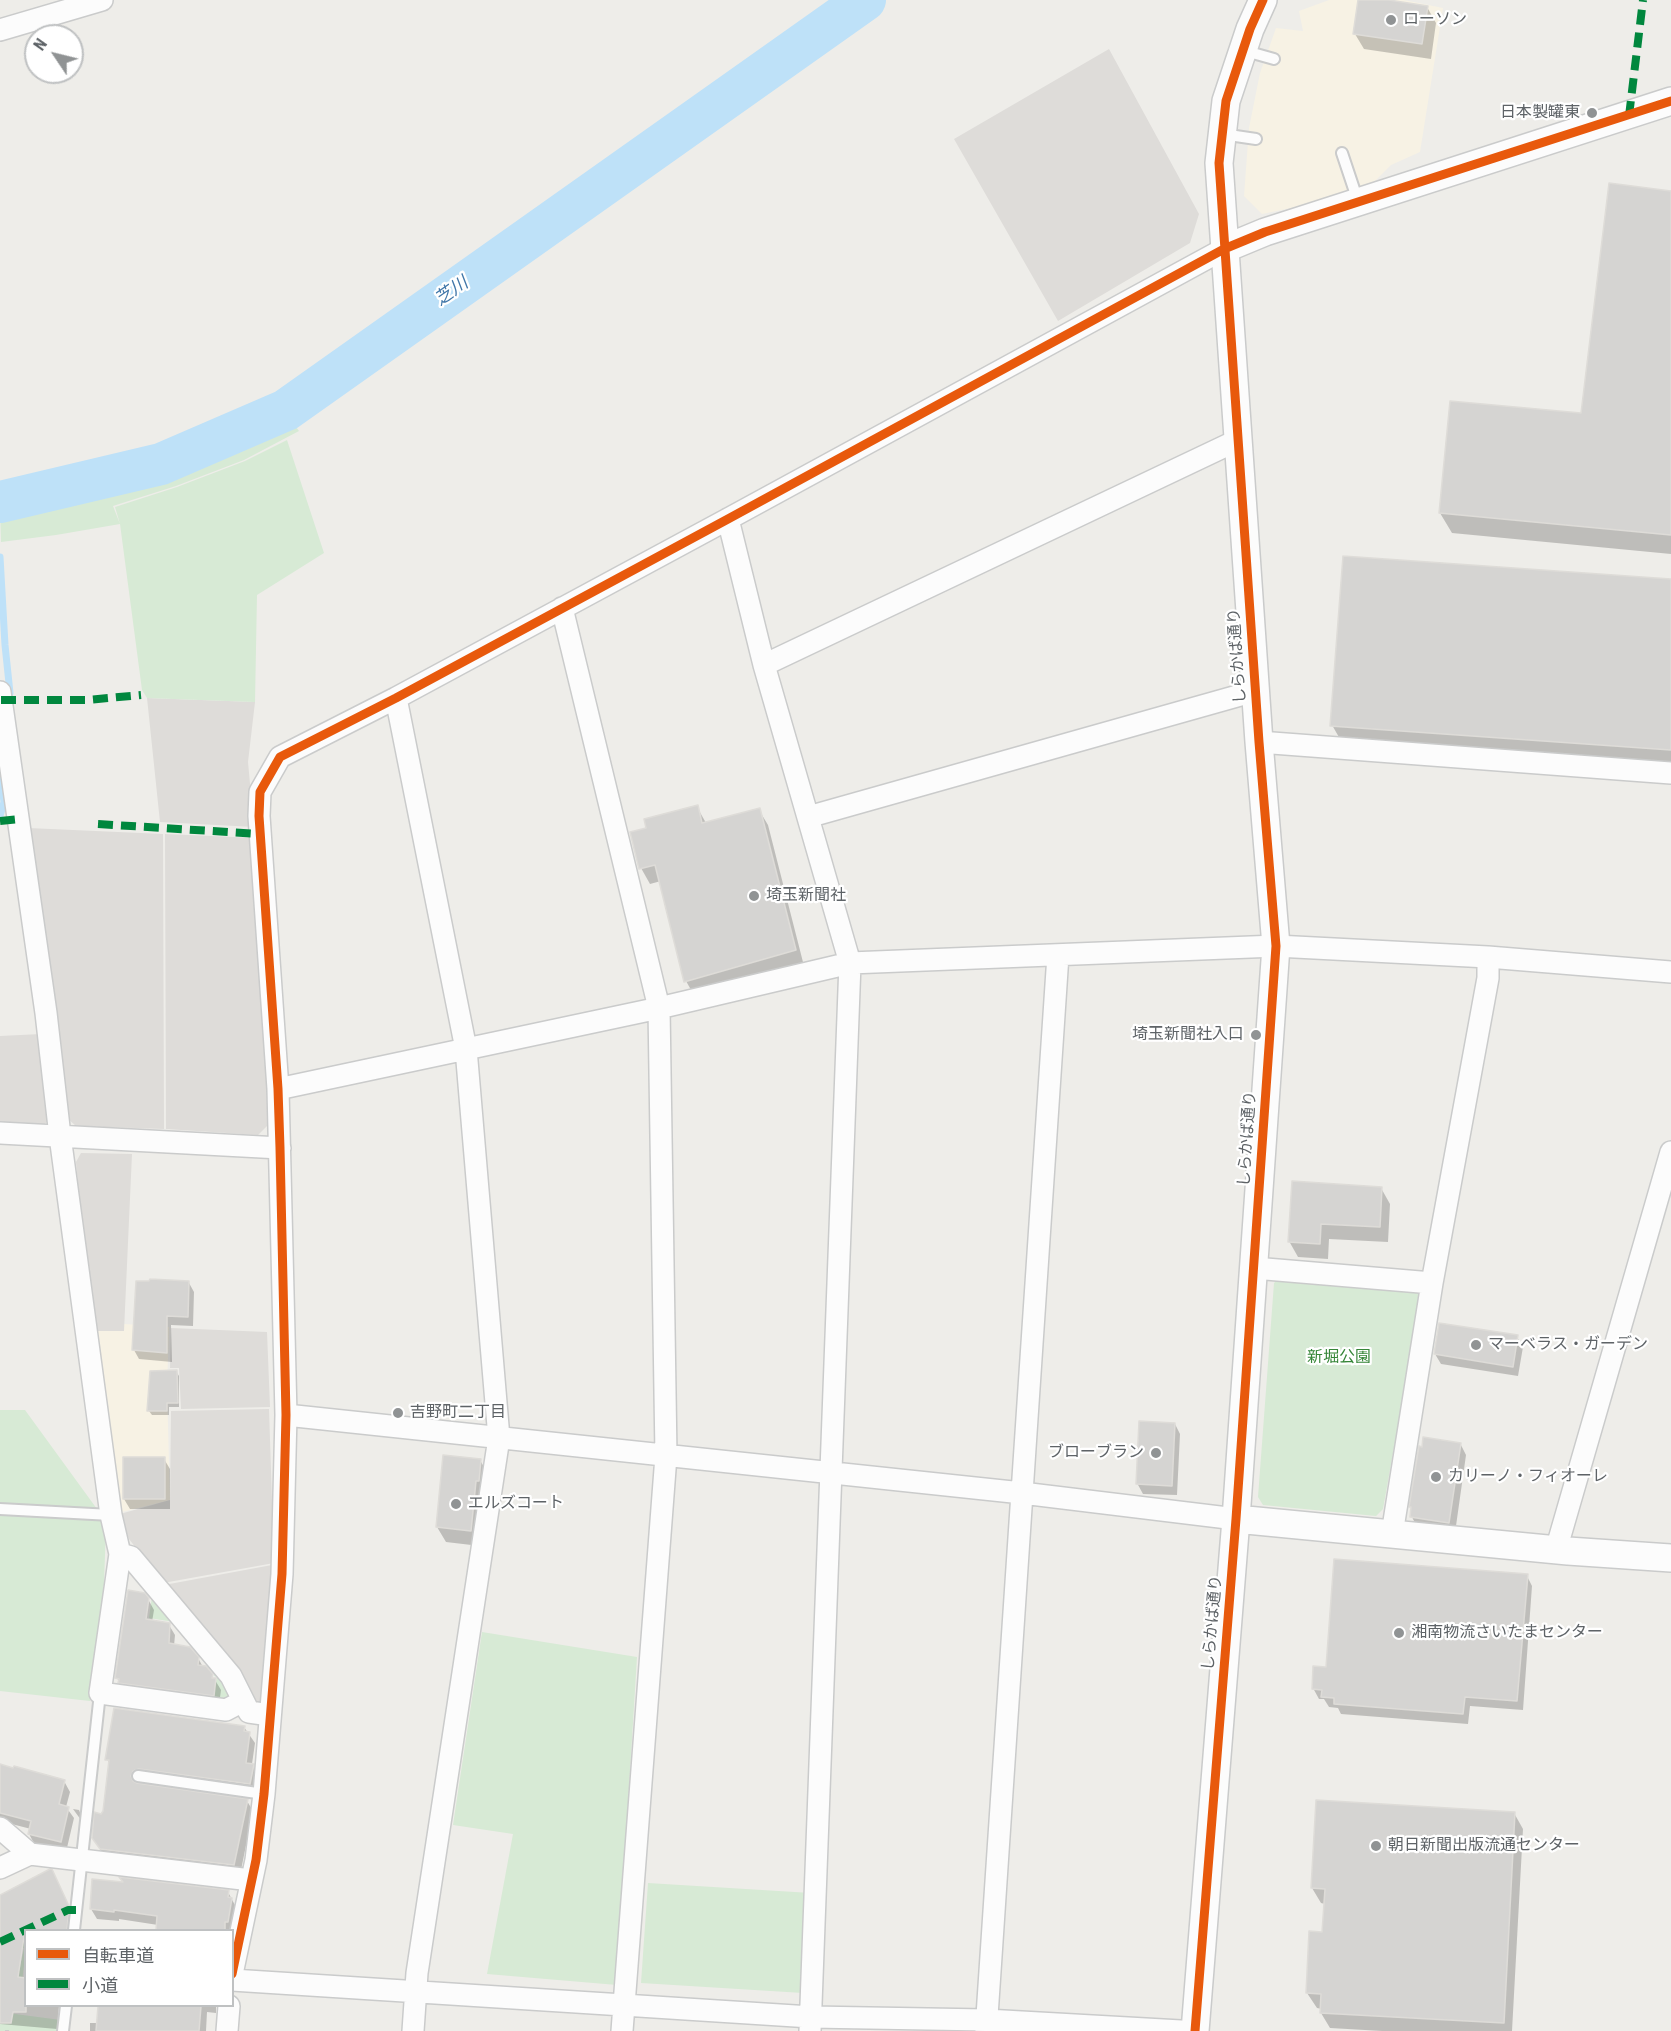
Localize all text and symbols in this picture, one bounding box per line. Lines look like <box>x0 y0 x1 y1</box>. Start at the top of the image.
place label: ローソン <box>1403 10 1467 30</box>
marker: ローソン <box>1384 13 1398 27</box>
north arrow <box>24 24 84 84</box>
text: N <box>30 35 51 54</box>
place label: 日本製罐東 <box>1500 103 1580 123</box>
marker: 日本製罐東 <box>1585 106 1599 120</box>
water label: 芝川 <box>431 273 473 311</box>
street label: しらかば通り <box>1225 607 1251 705</box>
place label: 埼玉新聞社 <box>766 886 846 906</box>
marker: 埼玉新聞社 <box>747 889 761 903</box>
place label: 埼玉新聞社入口 <box>1132 1025 1244 1045</box>
marker: 埼玉新聞社入口 <box>1249 1028 1263 1042</box>
street label: しらかば通り <box>1235 1090 1261 1188</box>
place label: マーベラス・ガーデン <box>1488 1335 1648 1355</box>
marker: マーベラス・ガーデン <box>1469 1338 1483 1352</box>
park label: 新堀公園 <box>1307 1348 1371 1368</box>
place label: 吉野町二丁目 <box>410 1403 506 1423</box>
marker: 吉野町二丁目 <box>391 1406 405 1420</box>
place label: ブローブラン <box>1048 1443 1144 1463</box>
marker: ブローブラン <box>1149 1446 1163 1460</box>
place label: カリーノ・フィオーレ <box>1448 1467 1608 1487</box>
marker: カリーノ・フィオーレ <box>1429 1470 1443 1484</box>
place label: エルズコート <box>468 1494 564 1514</box>
marker: エルズコート <box>449 1497 463 1511</box>
street label: しらかば通り <box>1199 1574 1227 1672</box>
place label: 湘南物流さいたまセンター <box>1411 1623 1603 1643</box>
marker: 湘南物流さいたまセンター <box>1392 1626 1406 1640</box>
place label: 朝日新聞出版流通センター <box>1388 1836 1580 1856</box>
marker: 朝日新聞出版流通センター <box>1369 1839 1383 1853</box>
legend <box>24 1929 234 2007</box>
text: 自転車道 <box>82 1945 154 1966</box>
text: 小道 <box>82 1975 118 1996</box>

